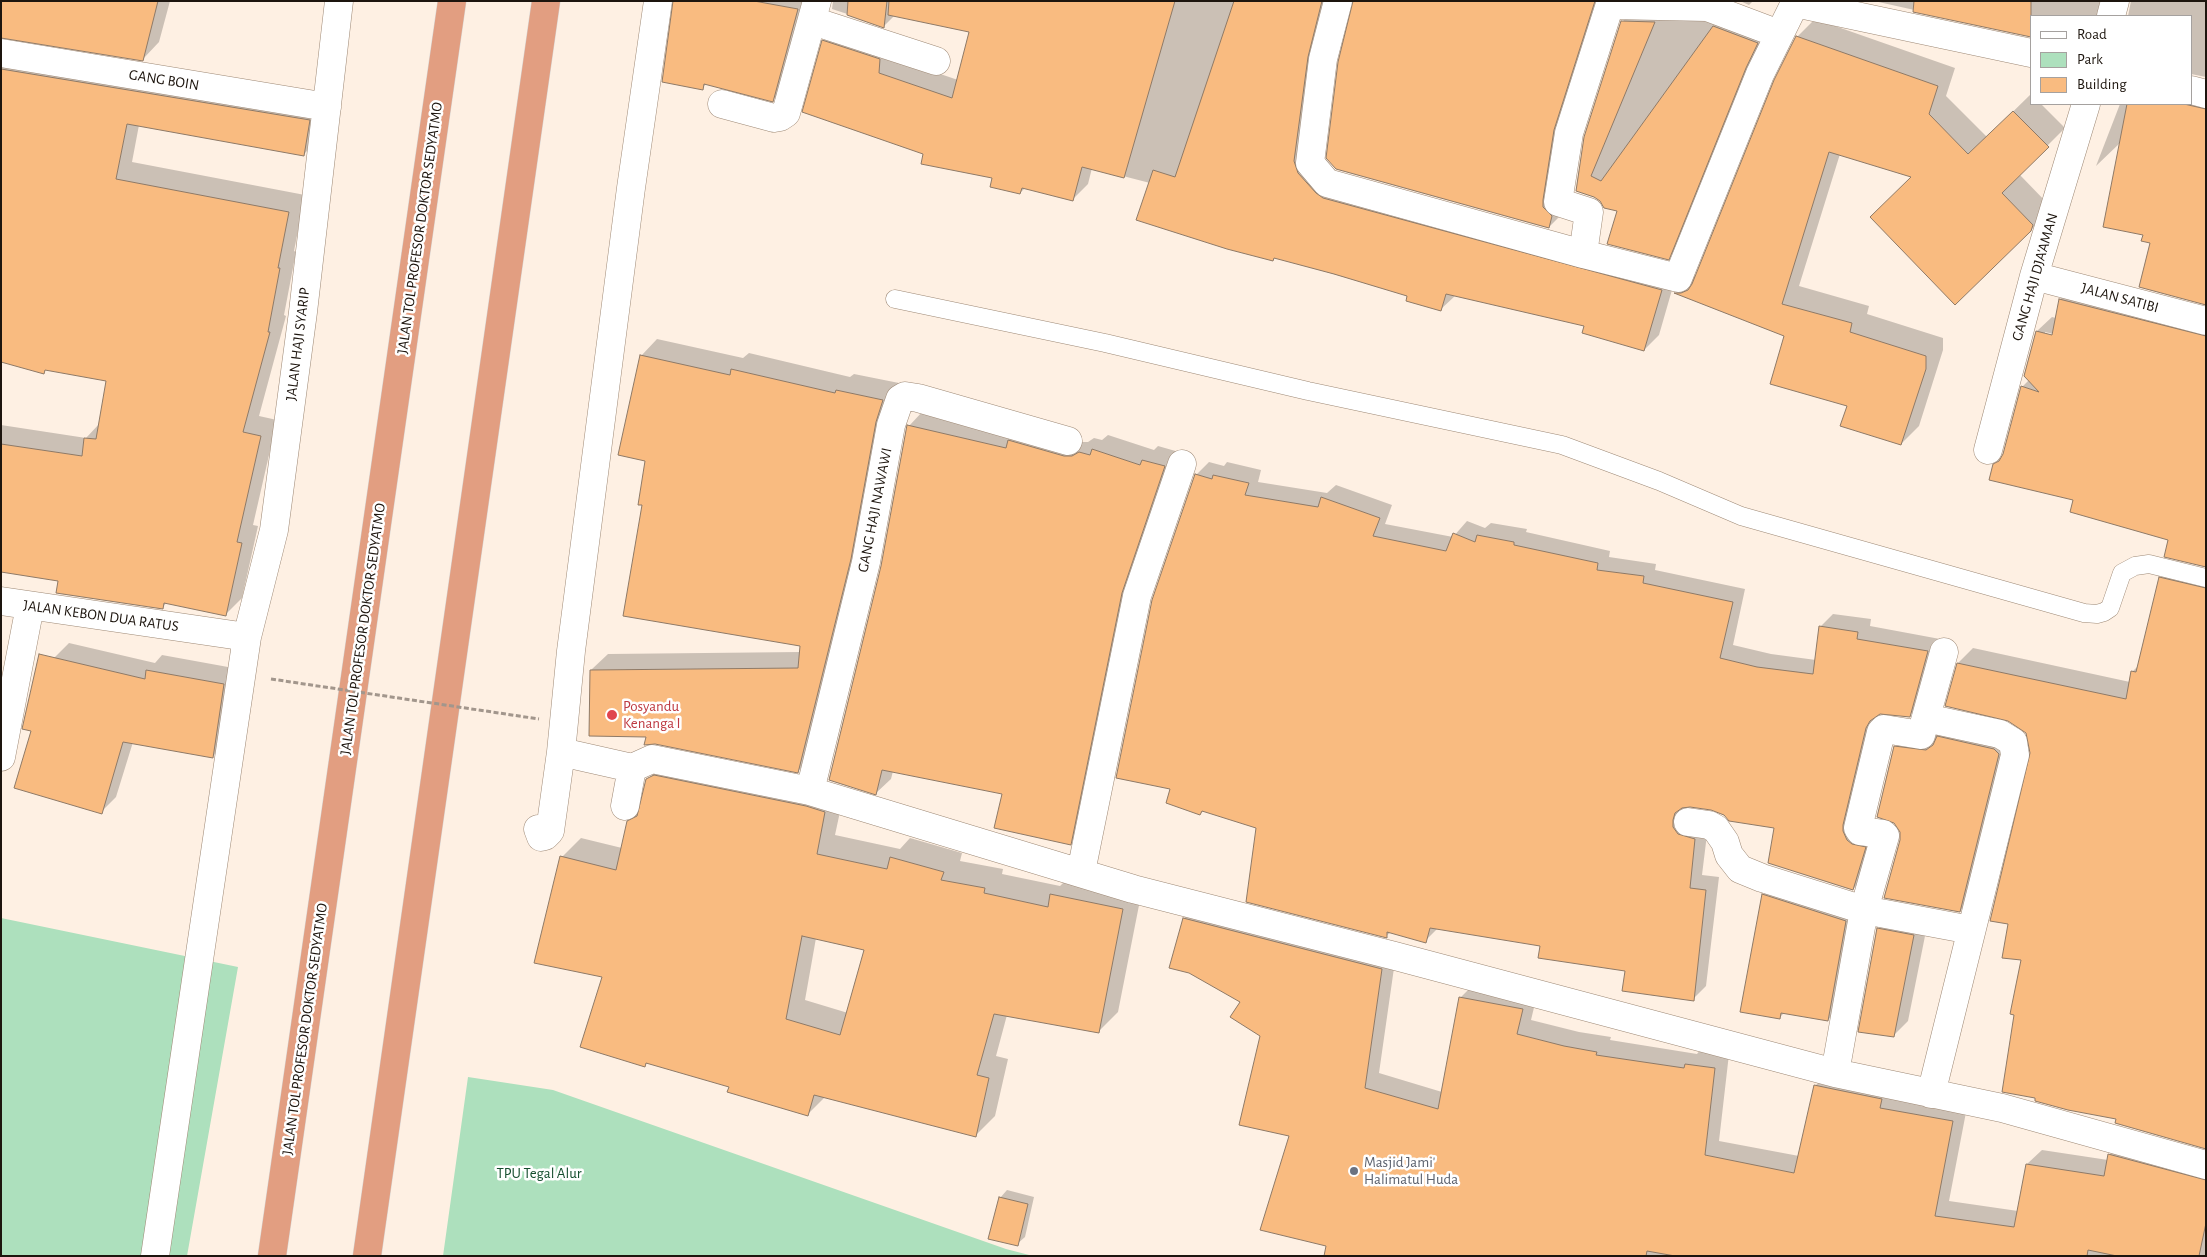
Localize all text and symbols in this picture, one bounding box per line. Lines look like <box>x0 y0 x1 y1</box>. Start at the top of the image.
legend <box>2030 15 2192 105</box>
text: Road <box>2077 27 2107 42</box>
text: Park <box>2077 52 2103 67</box>
street label: GANG BOIN <box>128 66 200 94</box>
text: Building <box>2077 77 2127 92</box>
street label: JALAN TOL PROFESOR DOKTOR SEDYATMO <box>393 101 447 355</box>
street label: GANG HAJI DJA'AMAN <box>2008 211 2062 343</box>
street label: JALAN SATIBI <box>2079 279 2161 317</box>
street label: JALAN HAJI SYARIP <box>282 286 314 402</box>
street label: GANG HAJI NAWAWI <box>854 446 896 574</box>
street label: JALAN TOL PROFESOR DOKTOR SEDYATMO <box>336 502 390 756</box>
street label: JALAN KEBON DUA RATUS <box>22 596 180 636</box>
place label: Posyandu Kenanga I <box>623 697 681 732</box>
marker: Posyandu Kenanga I <box>605 708 619 722</box>
street label: JALAN TOL PROFESOR DOKTOR SEDYATMO <box>278 902 332 1156</box>
place label: Masjid Jami' Halimatul Huda <box>1364 1153 1458 1188</box>
park label: TPU Tegal Alur <box>496 1164 582 1182</box>
marker: Masjid Jami' Halimatul Huda <box>1348 1165 1360 1177</box>

